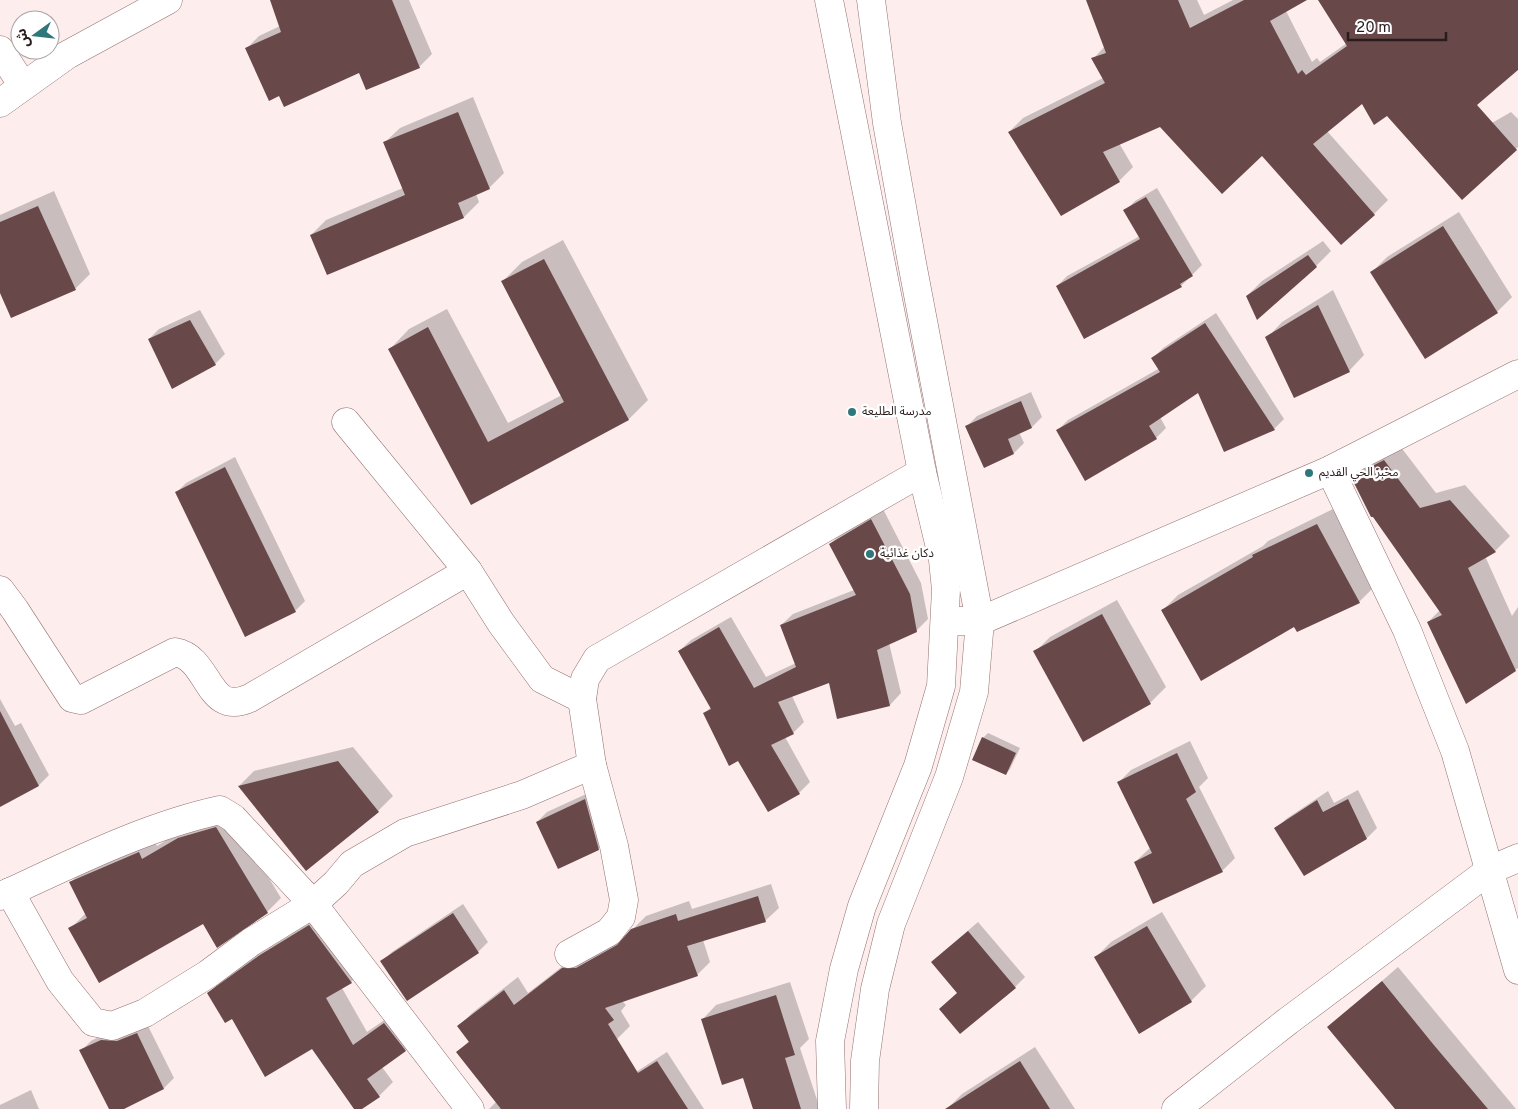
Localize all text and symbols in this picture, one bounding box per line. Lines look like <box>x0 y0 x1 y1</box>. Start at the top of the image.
north arrow <box>10 10 60 60</box>
scale bar <box>1348 10 1446 42</box>
text: 20 m <box>1356 19 1391 38</box>
text: ش <box>13 27 35 49</box>
place label: مدرسة الطليعة <box>862 404 931 420</box>
marker: مدرسة الطليعة <box>846 406 858 418</box>
place label: مخبز الحي القديم <box>1319 465 1399 482</box>
marker: مخبز الحي القديم <box>1303 467 1315 479</box>
place label: دكان غذائية <box>880 546 934 562</box>
marker: دكان غذائية <box>864 548 876 560</box>

